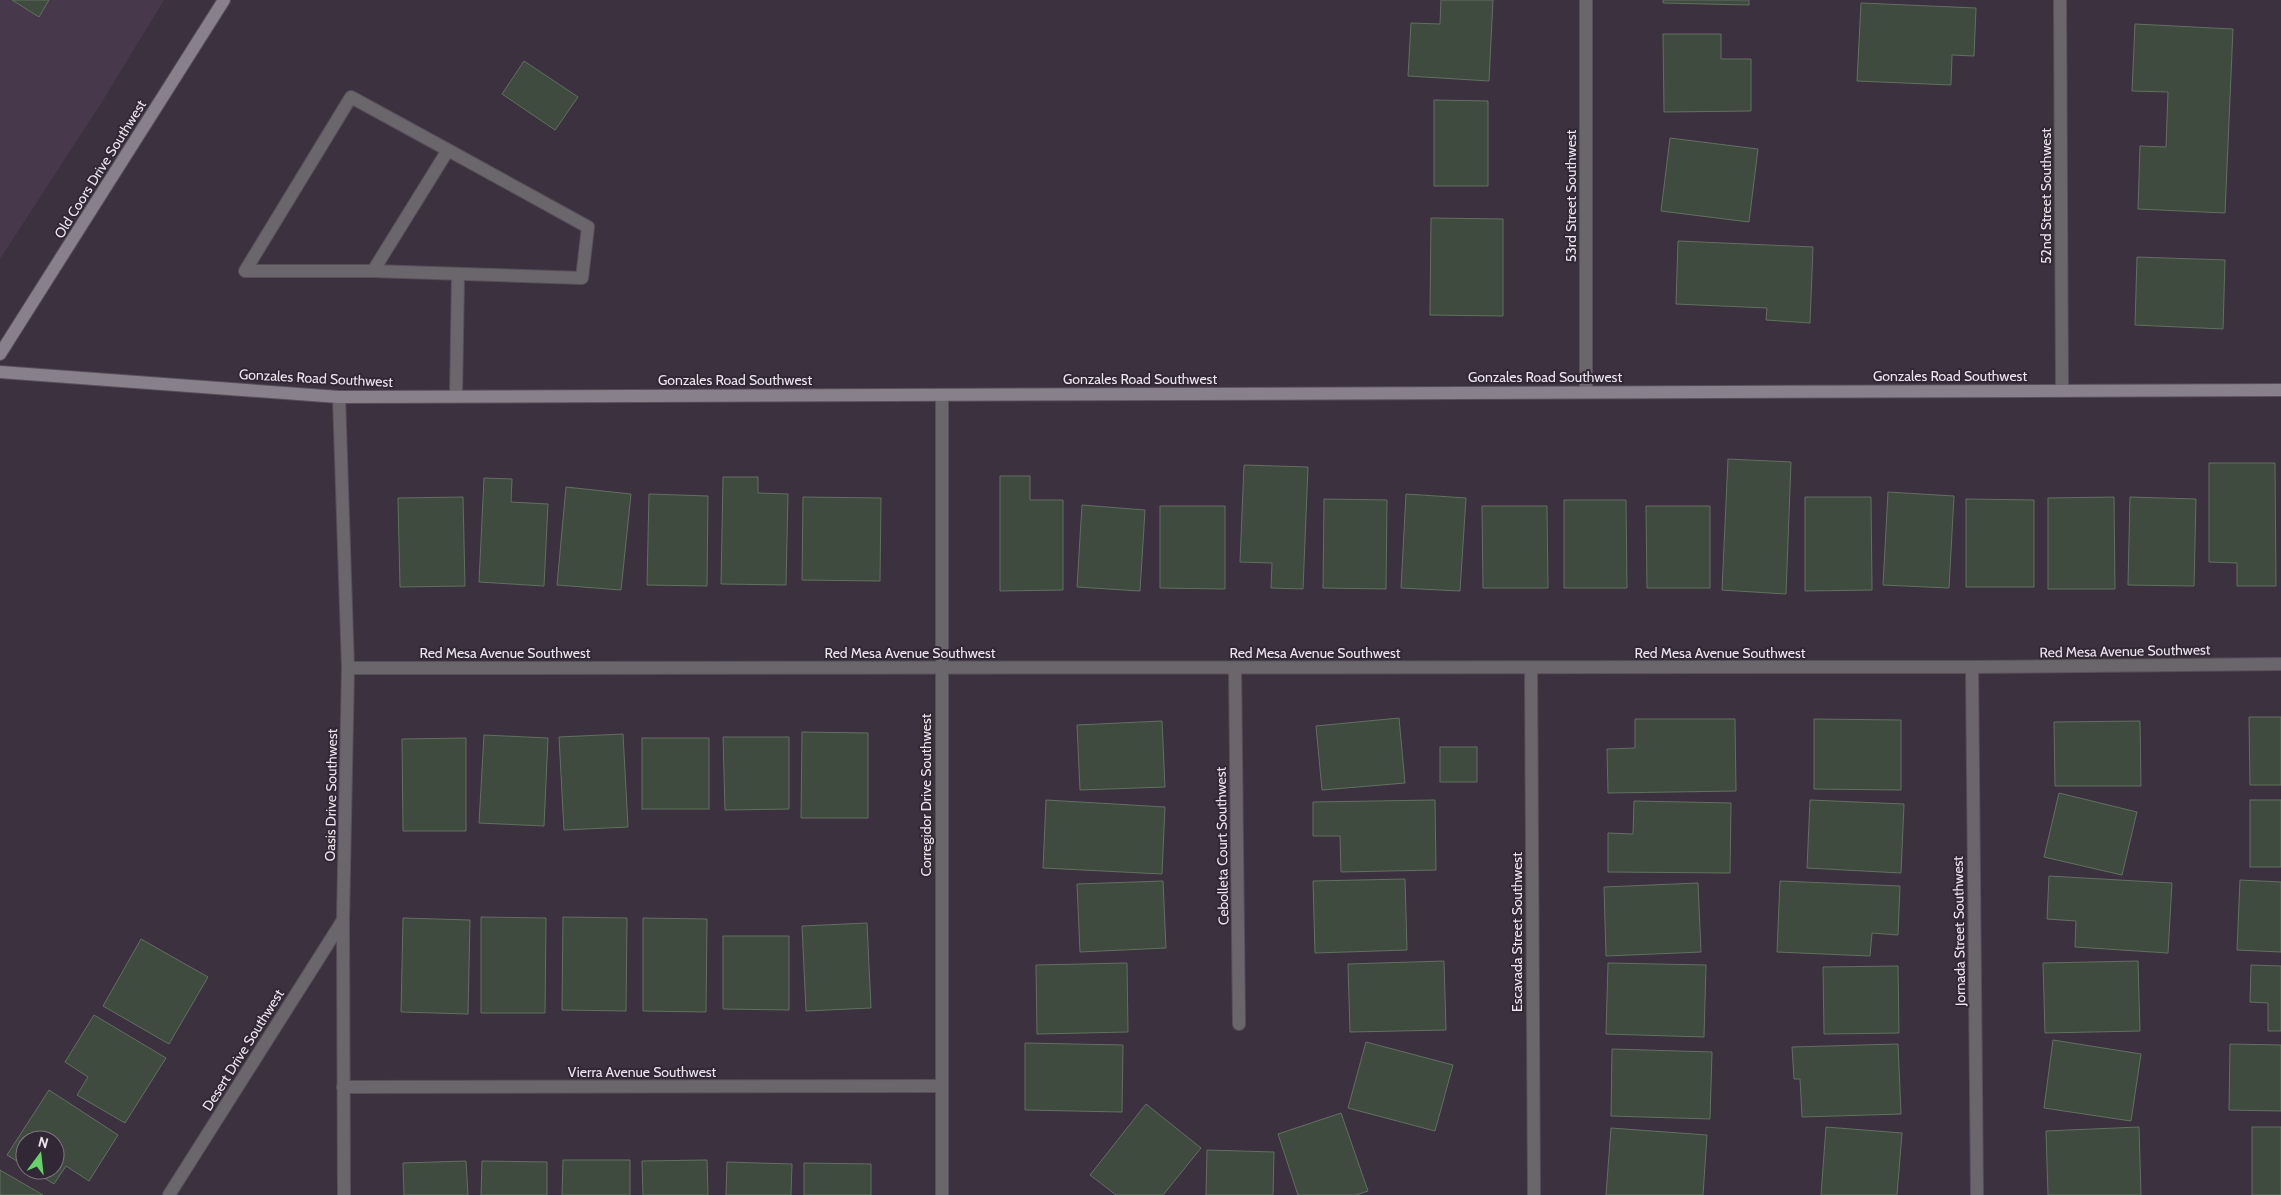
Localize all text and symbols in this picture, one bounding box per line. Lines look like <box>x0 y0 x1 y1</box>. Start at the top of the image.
street label: Old Coors Drive Southwest <box>50 96 150 242</box>
street label: 52nd Street Southwest <box>2037 128 2055 264</box>
street label: 53rd Street Southwest <box>1562 129 1580 262</box>
street label: Gonzales Road Southwest <box>239 365 394 391</box>
street label: Gonzales Road Southwest <box>1873 367 2027 385</box>
street label: Gonzales Road Southwest <box>1468 368 1622 386</box>
street label: Gonzales Road Southwest <box>1063 370 1217 388</box>
street label: Gonzales Road Southwest <box>658 371 812 389</box>
street label: Red Mesa Avenue Southwest <box>2039 641 2211 661</box>
street label: Red Mesa Avenue Southwest <box>419 644 591 662</box>
street label: Red Mesa Avenue Southwest <box>824 644 996 662</box>
street label: Red Mesa Avenue Southwest <box>1229 644 1401 662</box>
street label: Red Mesa Avenue Southwest <box>1634 644 1806 662</box>
street label: Corregidor Drive Southwest <box>917 713 935 876</box>
street label: Oasis Drive Southwest <box>321 728 341 862</box>
street label: Cebolleta Court Southwest <box>1212 766 1232 925</box>
street label: Escavada Street Southwest <box>1508 852 1526 1012</box>
street label: Jornada Street Southwest <box>1949 856 1969 1007</box>
street label: Desert Drive Southwest <box>198 986 288 1114</box>
street label: Vierra Avenue Southwest <box>568 1063 717 1081</box>
north arrow <box>15 1130 65 1180</box>
text: N <box>36 1132 50 1152</box>

